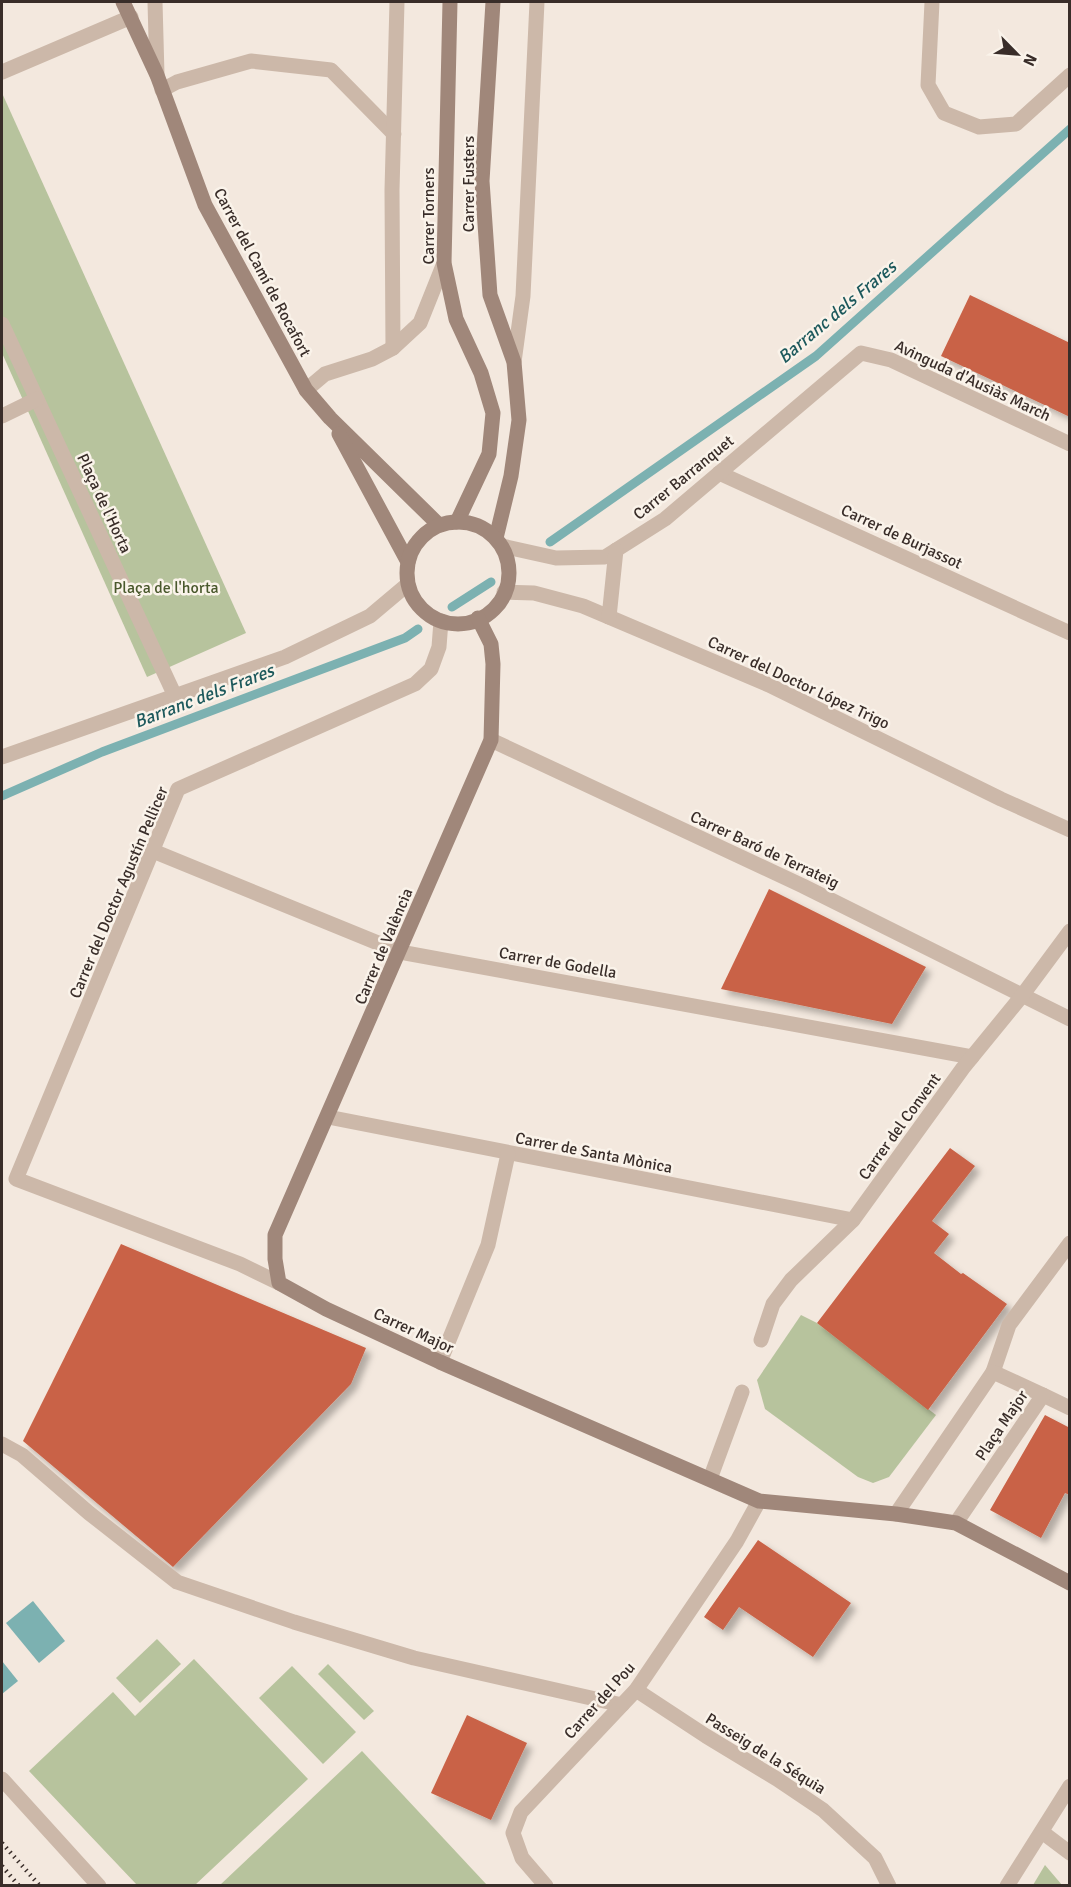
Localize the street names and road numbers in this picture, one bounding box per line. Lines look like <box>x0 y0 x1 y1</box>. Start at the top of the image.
street label: Carrer Fusters <box>459 136 479 232</box>
street label: Carrer Torners <box>419 168 439 264</box>
street label: Carrer del Camí de Rocafort <box>209 185 315 361</box>
street label: Avinguda d'Ausiàs March <box>891 336 1054 426</box>
street label: Carrer Barranquet <box>629 431 738 524</box>
street label: Plaça de l'Horta <box>72 450 136 556</box>
street label: Carrer de Burjassot <box>838 500 966 574</box>
street label: Carrer del Doctor López Trigo <box>704 632 893 734</box>
street label: Carrer del Doctor Agustín Pellicer <box>65 783 173 1001</box>
street label: Carrer Baró de Terrateig <box>687 807 842 893</box>
street label: Carrer de València <box>350 885 417 1008</box>
street label: Carrer de Godella <box>497 943 618 983</box>
street label: Carrer del Convent <box>854 1069 945 1184</box>
street label: Carrer de Santa Mònica <box>514 1128 674 1178</box>
street label: Carrer Major <box>370 1304 457 1358</box>
street label: Plaça Major <box>971 1386 1033 1465</box>
street label: Carrer del Pou <box>560 1658 640 1743</box>
street label: Passeig de la Séquia <box>702 1709 829 1799</box>

